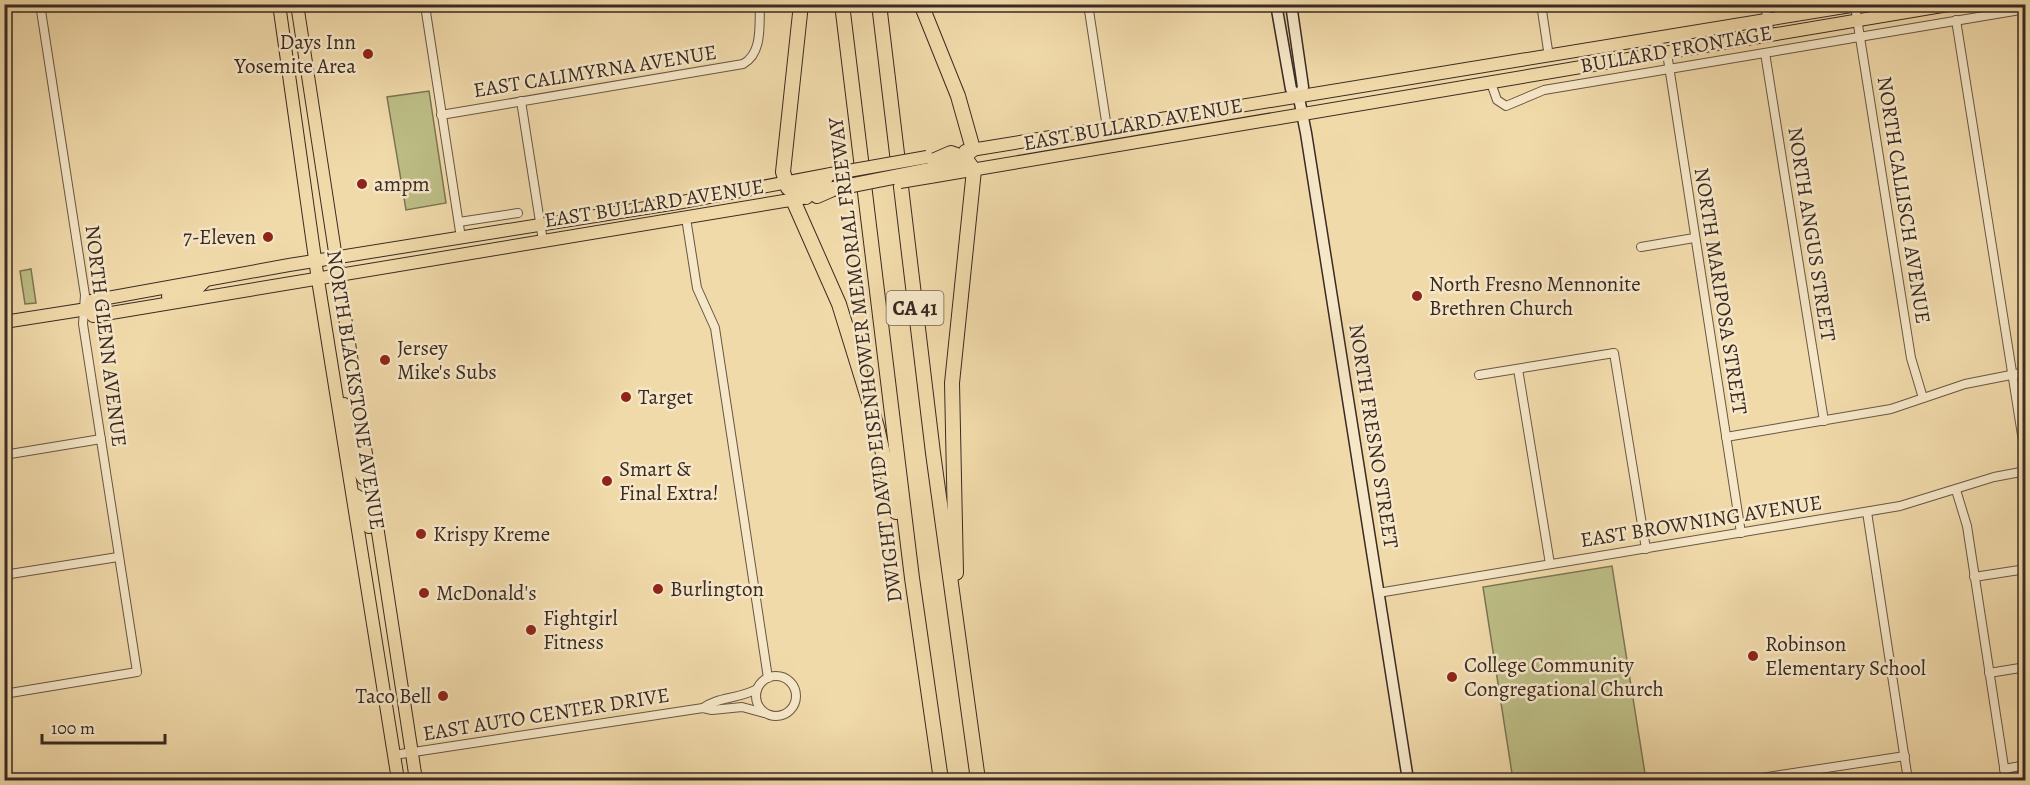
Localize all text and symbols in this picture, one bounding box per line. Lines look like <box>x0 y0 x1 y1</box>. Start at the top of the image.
street label: BULLARD FRONTAGE <box>1578 18 1774 80</box>
place label: Days Inn Yosemite Area <box>233 28 356 80</box>
street label: EAST CALIMYRNA AVENUE <box>471 38 719 104</box>
marker: Days Inn Yosemite Area <box>361 47 375 61</box>
street label: NORTH CALLISCH AVENUE <box>1871 74 1937 326</box>
street label: EAST BULLARD AVENUE <box>1021 91 1245 157</box>
street label: DWIGHT DAVID EISENHOWER MEMORIAL FREEWAY <box>821 115 909 604</box>
street label: NORTH ANGUS STREET <box>1781 125 1843 344</box>
street label: NORTH MARIPOSA STREET <box>1688 165 1754 417</box>
place label: ampm <box>374 170 430 198</box>
street label: EAST BULLARD AVENUE <box>542 172 766 234</box>
marker: ampm <box>355 177 369 191</box>
street label: NORTH GLENN AVENUE <box>78 223 134 449</box>
place label: 7-Eleven <box>183 223 256 251</box>
marker: 7-Eleven <box>261 230 275 244</box>
street label: NORTH BLACKSTONE AVENUE <box>320 248 392 532</box>
place label: North Fresno Mennonite Brethren Church <box>1429 270 1641 322</box>
marker: North Fresno Mennonite Brethren Church <box>1410 289 1424 303</box>
road number: CA 41 <box>886 291 944 325</box>
street label: NORTH FRESNO STREET <box>1342 322 1406 551</box>
place label: Jersey Mike's Subs <box>397 334 497 386</box>
marker: Jersey Mike's Subs <box>378 353 392 367</box>
place label: Target <box>638 383 693 411</box>
marker: Target <box>619 390 633 404</box>
place label: Smart & Final Extra! <box>619 455 719 507</box>
marker: Smart & Final Extra! <box>600 474 614 488</box>
street label: EAST BROWNING AVENUE <box>1578 488 1824 554</box>
place label: Krispy Kreme <box>433 520 550 548</box>
marker: Krispy Kreme <box>414 527 428 541</box>
place label: Burlington <box>670 575 764 603</box>
place label: McDonald's <box>436 579 537 607</box>
marker: Burlington <box>651 582 665 596</box>
marker: McDonald's <box>417 586 431 600</box>
place label: Fightgirl Fitness <box>543 604 618 656</box>
marker: Fightgirl Fitness <box>524 623 538 637</box>
place label: Robinson Elementary School <box>1765 630 1926 682</box>
marker: Robinson Elementary School <box>1746 649 1760 663</box>
place label: College Community Congregational Church <box>1464 651 1664 703</box>
marker: College Community Congregational Church <box>1445 670 1459 684</box>
street label: EAST AUTO CENTER DRIVE <box>421 681 671 747</box>
place label: Taco Bell <box>356 682 431 710</box>
marker: Taco Bell <box>436 689 450 703</box>
scale bar <box>42 707 165 745</box>
text: 100 m <box>51 716 95 740</box>

